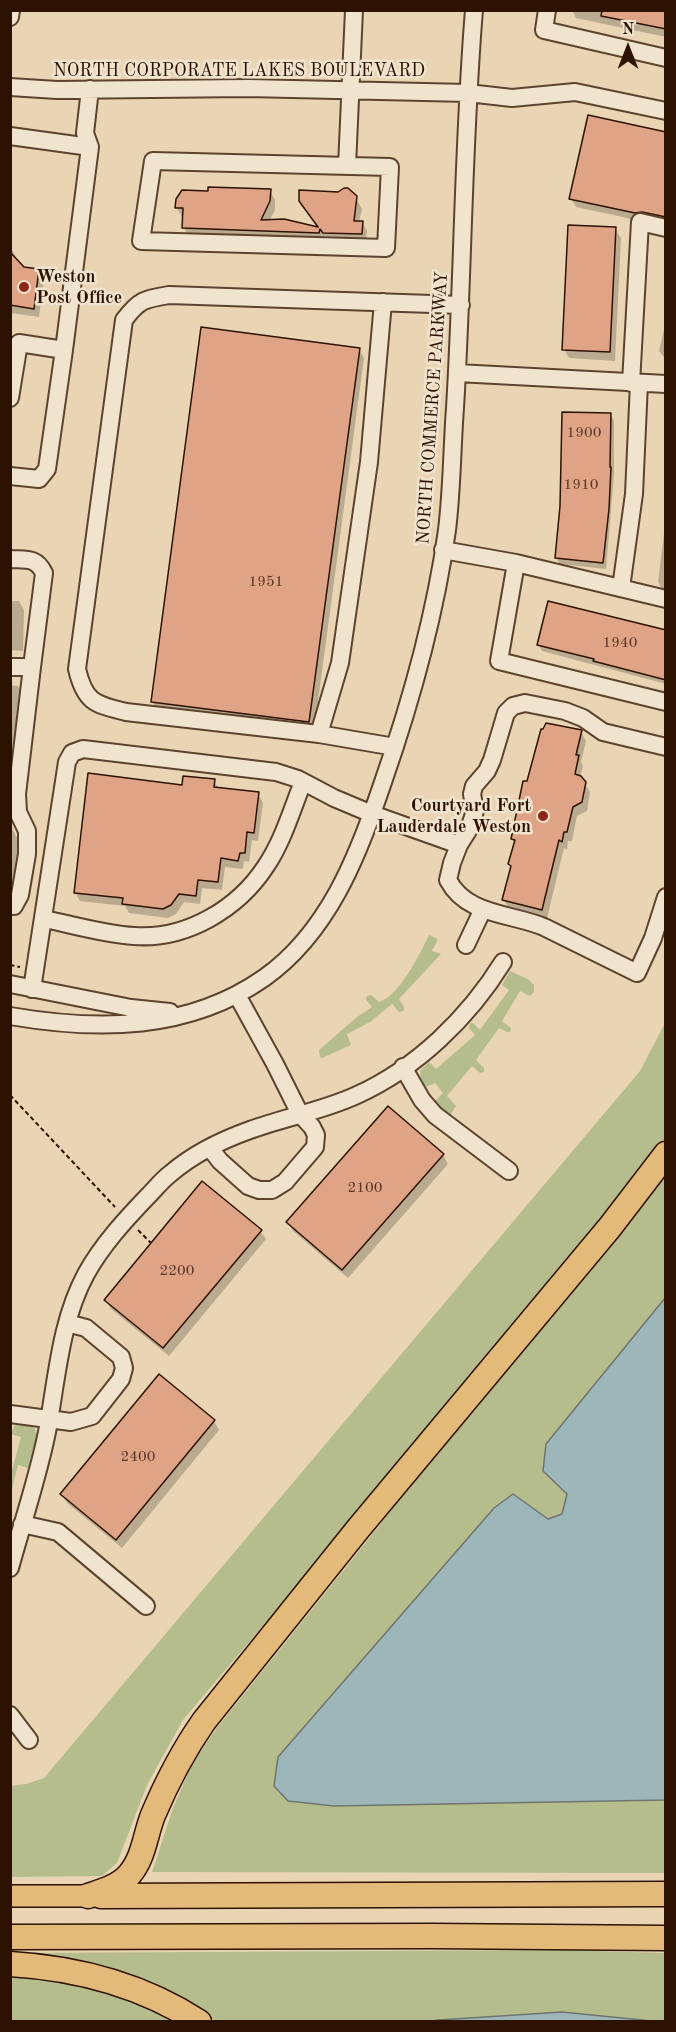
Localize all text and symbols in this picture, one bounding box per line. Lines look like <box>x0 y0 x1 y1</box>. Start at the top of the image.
north arrow <box>598 18 658 78</box>
text: N <box>622 22 634 38</box>
street label: NORTH CORPORATE LAKES BOULEVARD <box>53 60 425 82</box>
place label: Weston Post Office <box>36 266 122 308</box>
street label: NORTH COMMERCE PARKWAY <box>413 271 453 545</box>
marker: Weston Post Office <box>17 280 31 294</box>
house number: 1900 <box>567 424 601 442</box>
house number: 1910 <box>564 476 598 494</box>
house number: 1951 <box>249 573 283 591</box>
house number: 1940 <box>603 634 637 652</box>
place label: Courtyard Fort Lauderdale Weston <box>376 795 531 838</box>
marker: Courtyard Fort Lauderdale Weston <box>536 809 550 823</box>
house number: 2100 <box>348 1179 382 1197</box>
house number: 2200 <box>160 1262 194 1280</box>
house number: 2400 <box>121 1448 155 1466</box>

